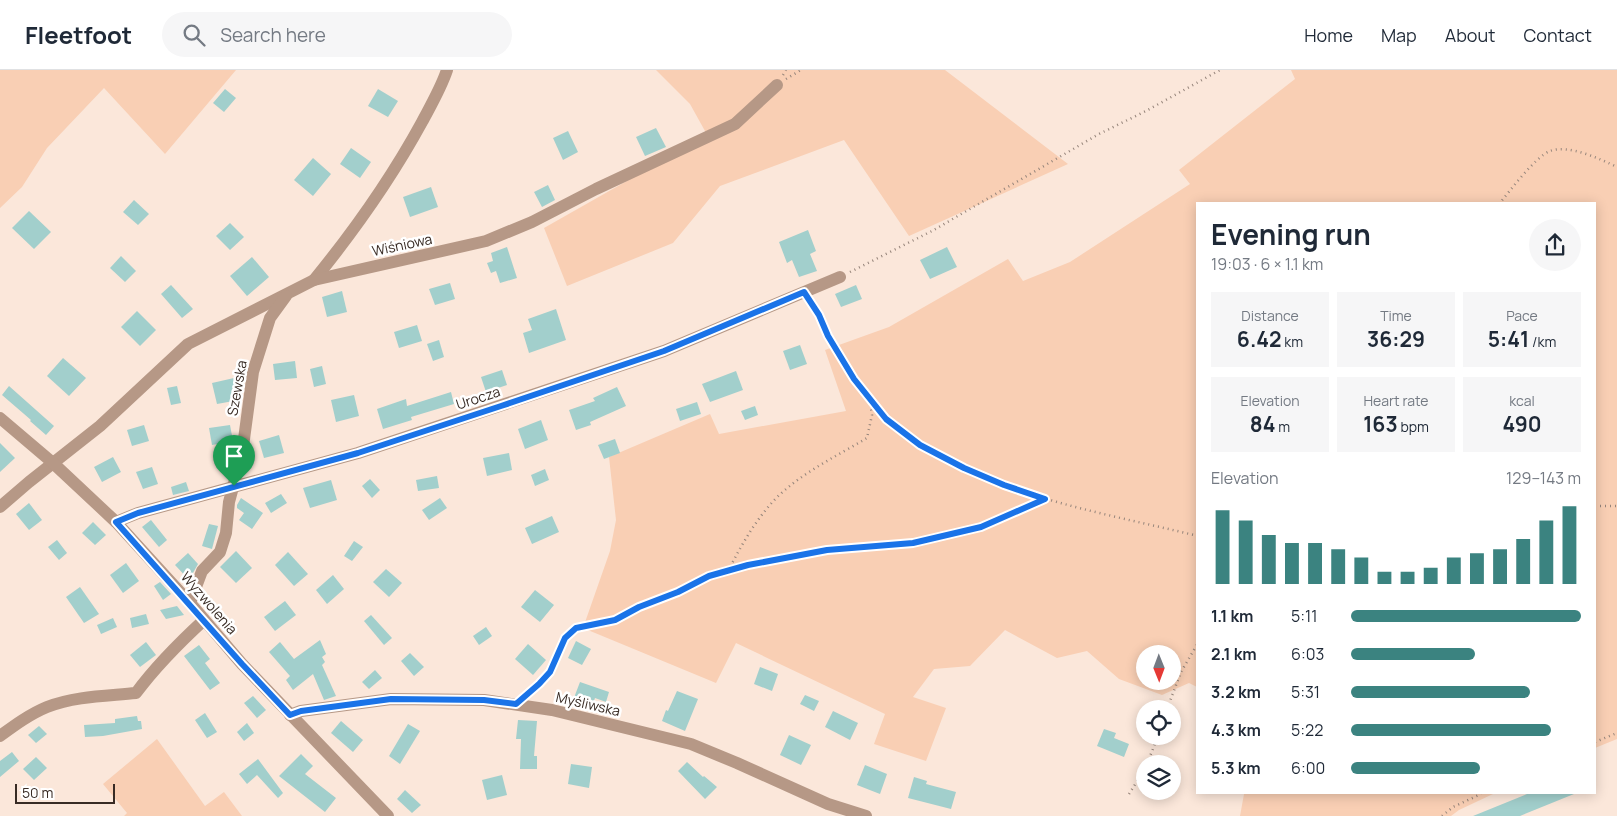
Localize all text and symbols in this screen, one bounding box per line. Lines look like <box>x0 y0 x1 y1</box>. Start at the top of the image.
search box <box>162 12 512 57</box>
text: Fleetfoot <box>25 18 132 51</box>
icon: search <box>180 21 208 49</box>
text: Search here <box>220 22 326 48</box>
text: Home <box>1304 23 1353 47</box>
text: Map <box>1381 23 1417 47</box>
text: About <box>1445 23 1495 47</box>
text: Contact <box>1523 23 1592 47</box>
text: Evening run <box>1211 215 1371 253</box>
button: share <box>1529 219 1581 271</box>
street label: Wiśniowa <box>370 229 434 260</box>
text: 19:03 · 6 × 1.1 km <box>1211 253 1323 275</box>
text: Distance <box>1241 306 1299 325</box>
text: Time <box>1380 306 1412 325</box>
text: Pace <box>1506 306 1538 325</box>
text: 6.42 <box>1237 325 1282 353</box>
text: 36:29 <box>1367 325 1425 353</box>
text: 5:41 <box>1488 325 1529 353</box>
text: km <box>1282 332 1303 351</box>
text: /km <box>1529 332 1556 351</box>
street label: Szewska <box>222 359 251 417</box>
street label: Urocza <box>453 381 502 414</box>
text: Elevation <box>1240 391 1300 410</box>
text: Heart rate <box>1364 391 1428 410</box>
text: kcal <box>1509 391 1535 410</box>
text: 84 <box>1250 410 1275 438</box>
text: 163 <box>1363 410 1398 438</box>
text: 490 <box>1502 410 1542 438</box>
text: m <box>1275 417 1290 436</box>
text: bpm <box>1398 417 1429 436</box>
pin <box>213 435 255 486</box>
icon: arrive <box>220 442 248 470</box>
text: Elevation <box>1211 467 1279 489</box>
text: 129–143 m <box>1506 467 1581 489</box>
street label: Wyzwolenia <box>177 567 242 638</box>
text: 1.1 km <box>1211 605 1254 627</box>
text: 5:11 <box>1291 605 1318 627</box>
text: 2.1 km <box>1211 643 1257 665</box>
text: 6:03 <box>1291 643 1324 665</box>
north arrow <box>1136 645 1181 690</box>
map controls <box>1136 645 1181 800</box>
text: 3.2 km <box>1211 681 1261 703</box>
text: 5:31 <box>1291 681 1320 703</box>
street label: Myśliwska <box>554 687 622 720</box>
button: locate <box>1136 700 1181 745</box>
text: 4.3 km <box>1211 719 1261 741</box>
text: 5:22 <box>1291 719 1323 741</box>
button: layers <box>1136 755 1181 800</box>
text: 5.3 km <box>1211 757 1261 779</box>
text: 6:00 <box>1291 757 1325 779</box>
scale bar <box>15 781 115 804</box>
text: 50 m <box>22 783 53 802</box>

